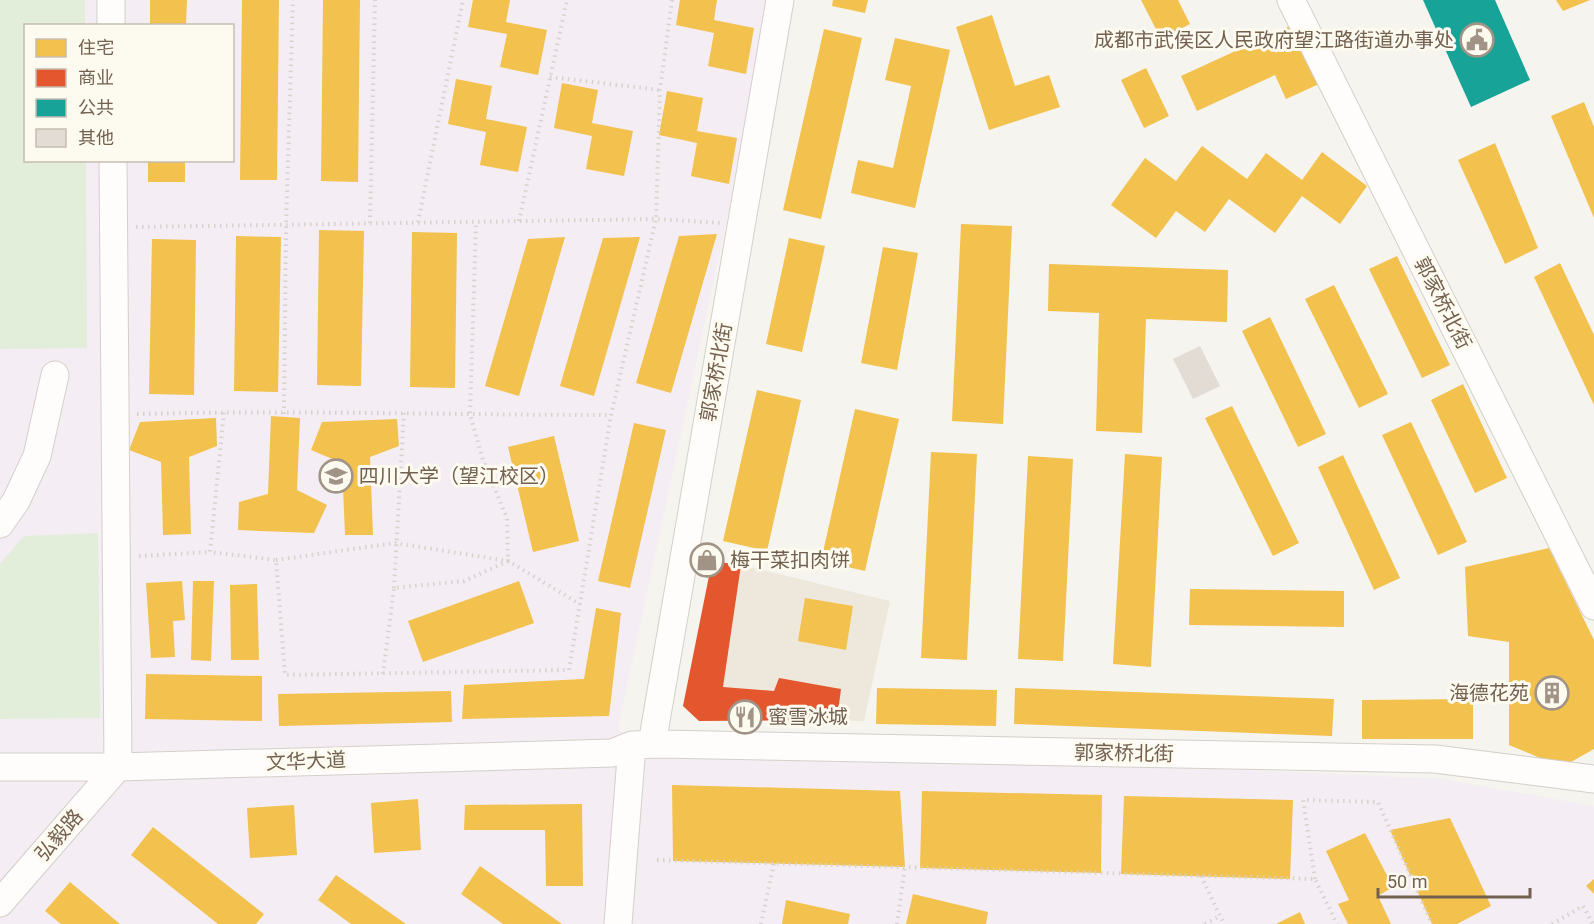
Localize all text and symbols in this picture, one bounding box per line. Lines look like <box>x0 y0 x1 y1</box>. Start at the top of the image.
public building icon: 成都市武侯区人民政府望江路街道办事处 <box>1459 22 1495 58</box>
legend <box>24 24 234 162</box>
place label: 成都市武侯区人民政府望江路街道办事处 <box>1094 28 1454 52</box>
text: 住宅 <box>78 37 114 58</box>
text: 商业 <box>78 67 114 88</box>
text: 公共 <box>78 97 114 118</box>
text: 其他 <box>78 127 114 148</box>
street label: 郭家桥北街 <box>1410 253 1476 353</box>
street label: 郭家桥北街 <box>695 321 737 423</box>
school or university icon: 四川大学（望江校区） <box>318 458 354 494</box>
place label: 四川大学（望江校区） <box>359 464 559 488</box>
shop icon: 梅干菜扣肉饼 <box>689 542 725 578</box>
place label: 梅干菜扣肉饼 <box>730 548 850 572</box>
building icon: 海德花苑 <box>1534 675 1570 711</box>
place label: 海德花苑 <box>1449 681 1529 705</box>
restaurant icon: 蜜雪冰城 <box>727 699 763 735</box>
place label: 蜜雪冰城 <box>768 705 848 729</box>
street label: 郭家桥北街 <box>1074 740 1174 766</box>
street label: 文华大道 <box>266 748 346 774</box>
street label: 弘毅路 <box>30 804 88 866</box>
scale bar <box>1378 861 1530 899</box>
text: 50 m <box>1387 871 1427 892</box>

